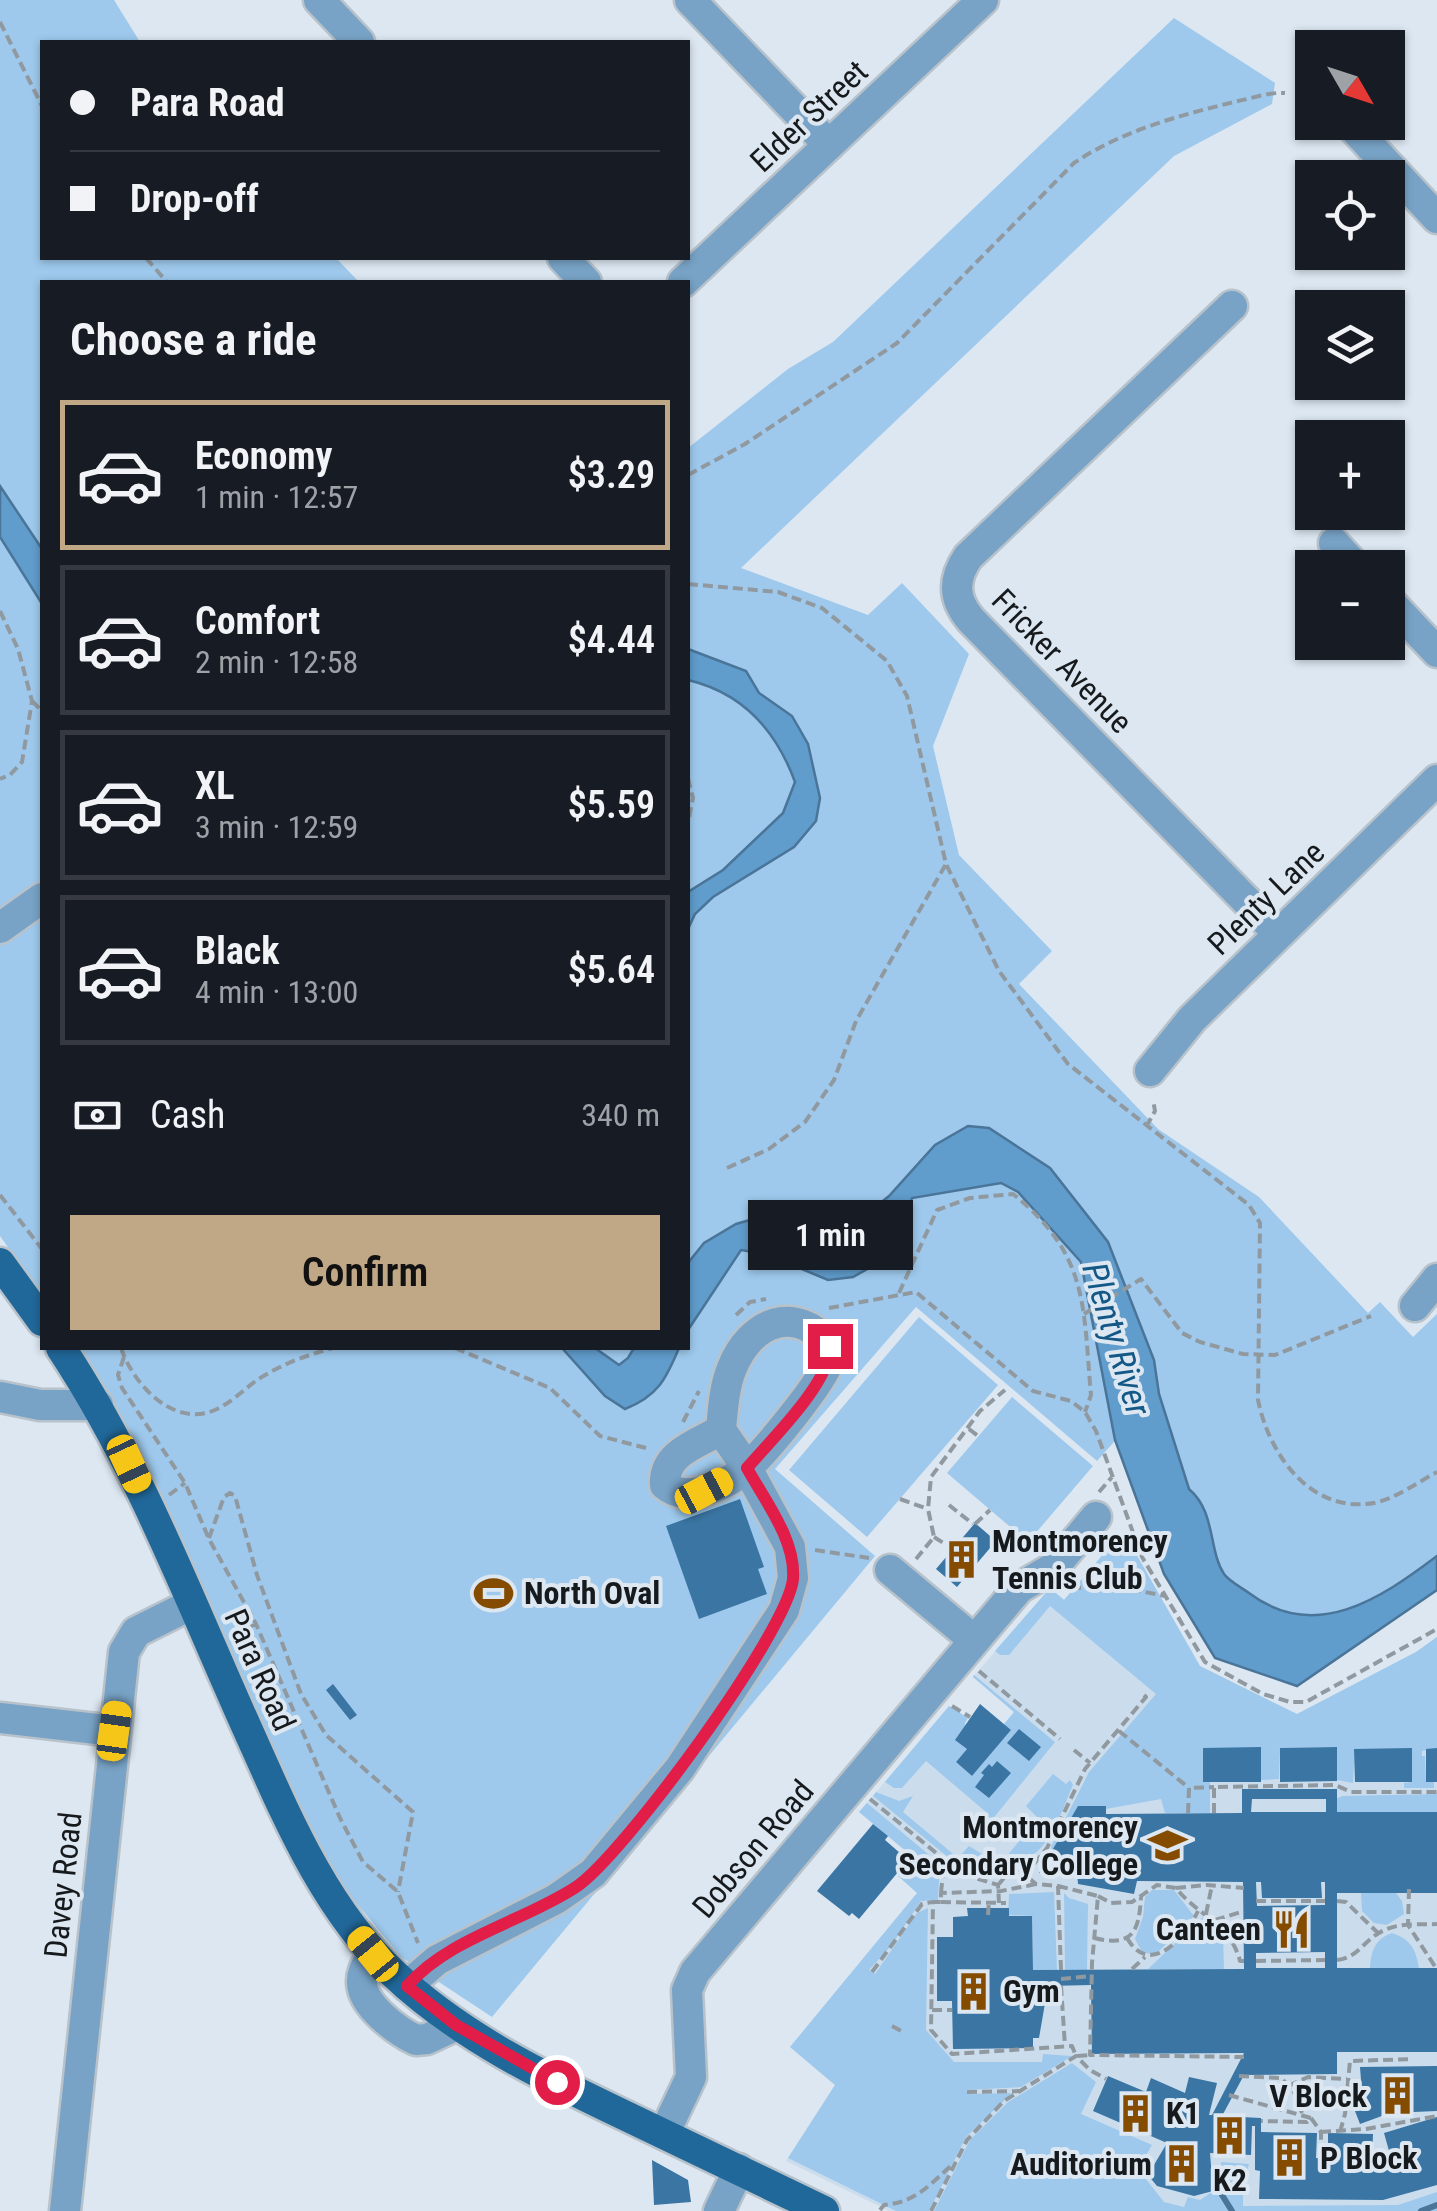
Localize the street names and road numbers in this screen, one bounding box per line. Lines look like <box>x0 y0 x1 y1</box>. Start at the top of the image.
street label: Elder Street <box>743 52 875 180</box>
street label: Fricker Avenue <box>984 581 1140 741</box>
street label: Plenty Lane <box>1200 833 1332 963</box>
street label: Para Road <box>216 1603 304 1737</box>
street label: Dobson Road <box>684 1772 822 1926</box>
street label: Davey Road <box>36 1810 90 1960</box>

